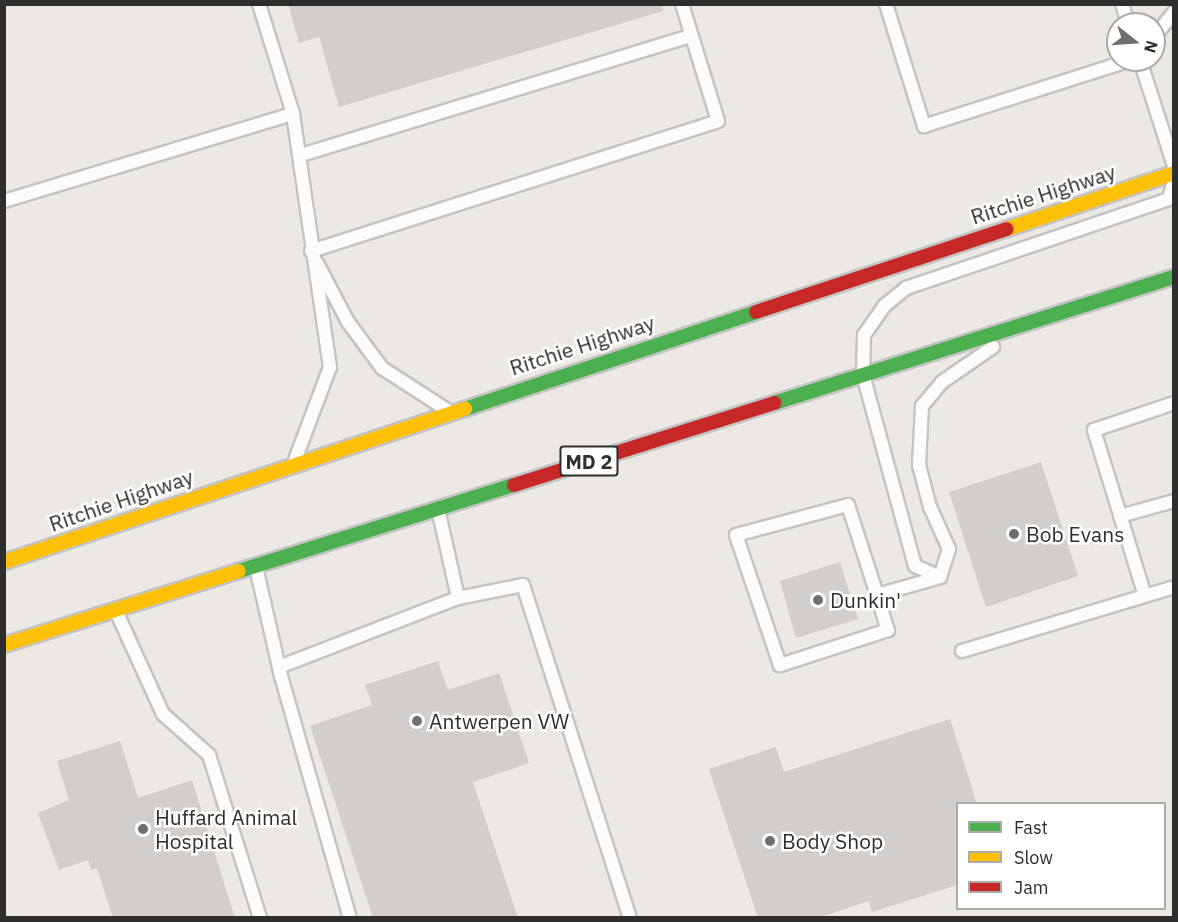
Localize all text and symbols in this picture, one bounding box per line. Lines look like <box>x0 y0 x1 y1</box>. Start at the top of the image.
north arrow <box>1106 12 1166 72</box>
text: N <box>1140 38 1163 55</box>
street label: Ritchie Highway <box>967 159 1119 229</box>
street label: Ritchie Highway <box>506 310 658 380</box>
road number: MD 2 <box>559 444 619 478</box>
street label: Ritchie Highway <box>46 464 196 536</box>
place label: Bob Evans <box>1026 521 1124 547</box>
marker: Bob Evans <box>1007 527 1021 541</box>
place label: Dunkin' <box>830 587 901 613</box>
marker: Dunkin' <box>811 593 825 607</box>
place label: Antwerpen VW <box>429 708 569 734</box>
marker: Antwerpen VW <box>410 714 424 728</box>
legend <box>956 802 1166 910</box>
place label: Huffard Animal Hospital <box>155 804 297 854</box>
text: Fast <box>1014 816 1048 839</box>
marker: Huffard Animal Hospital <box>136 822 150 836</box>
place label: Body Shop <box>782 828 883 854</box>
marker: Body Shop <box>763 834 777 848</box>
text: Slow <box>1014 846 1053 869</box>
text: Jam <box>1014 876 1049 899</box>

